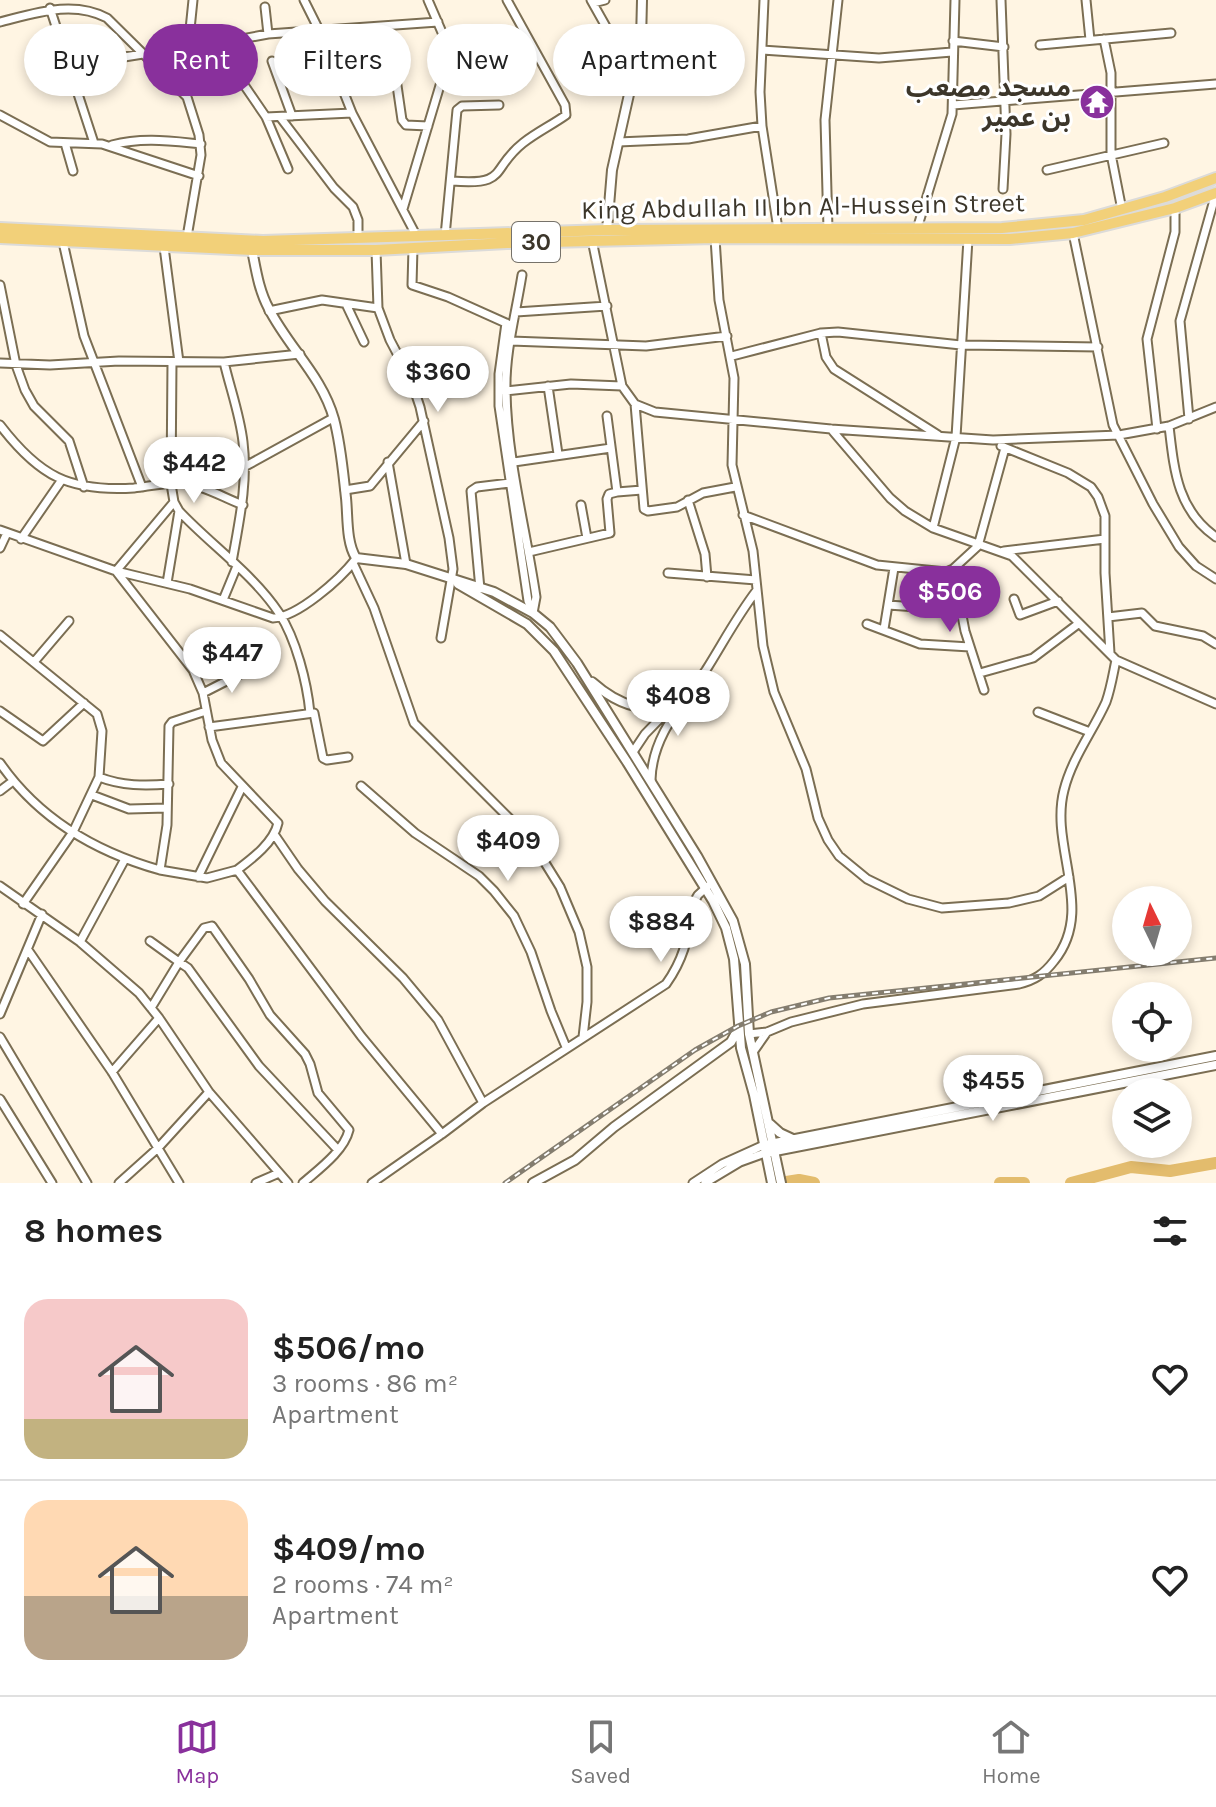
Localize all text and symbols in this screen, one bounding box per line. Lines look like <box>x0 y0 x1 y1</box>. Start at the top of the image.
chip: Buy <box>24 24 127 96</box>
chip: Rent <box>143 24 258 96</box>
chip: Filters <box>274 24 411 96</box>
chip: New <box>427 24 537 96</box>
chip: Apartment <box>553 24 745 96</box>
place label: مسجد مصعب بن عمير <box>906 72 1071 133</box>
temple icon: مسجد مصعب بن عمير <box>1078 83 1116 121</box>
street label: King Abdullah II Ibn Al-Hussein Street <box>581 187 1025 226</box>
road number: 30 <box>512 222 560 262</box>
pin: $360 <box>391 346 485 414</box>
text: $360 <box>405 356 471 387</box>
pin: $442 <box>147 437 241 505</box>
text: $442 <box>162 447 226 478</box>
pin: $506 <box>903 566 997 634</box>
text: $506 <box>917 576 983 607</box>
pin: $447 <box>185 627 279 695</box>
text: $447 <box>201 637 263 668</box>
pin: $408 <box>631 670 725 738</box>
text: $408 <box>645 680 711 711</box>
pin: $409 <box>461 815 555 883</box>
text: $409 <box>475 825 541 856</box>
north arrow <box>1112 886 1192 966</box>
map controls <box>1112 886 1192 1158</box>
pin: $884 <box>614 896 708 964</box>
text: $884 <box>627 906 695 937</box>
button: locate <box>1112 982 1192 1062</box>
pin: $455 <box>946 1055 1040 1123</box>
text: $455 <box>961 1065 1025 1096</box>
button: layers <box>1112 1078 1192 1158</box>
icon: filters <box>1148 1209 1192 1253</box>
text: 8 homes <box>24 1211 163 1251</box>
text: $506/mo <box>272 1328 425 1368</box>
icon: home <box>88 1331 184 1427</box>
icon: heart <box>1148 1357 1192 1401</box>
text: 3 rooms · 86 m² <box>272 1368 458 1399</box>
text: Apartment <box>272 1399 399 1430</box>
text: $409/mo <box>272 1529 425 1569</box>
icon: home <box>88 1532 184 1628</box>
icon: heart <box>1148 1558 1192 1602</box>
text: 2 rooms · 74 m² <box>272 1569 454 1600</box>
text: Apartment <box>272 1600 399 1631</box>
tab: Map <box>175 1715 219 1789</box>
tab: Saved <box>570 1715 631 1789</box>
tab: Home <box>982 1715 1041 1789</box>

